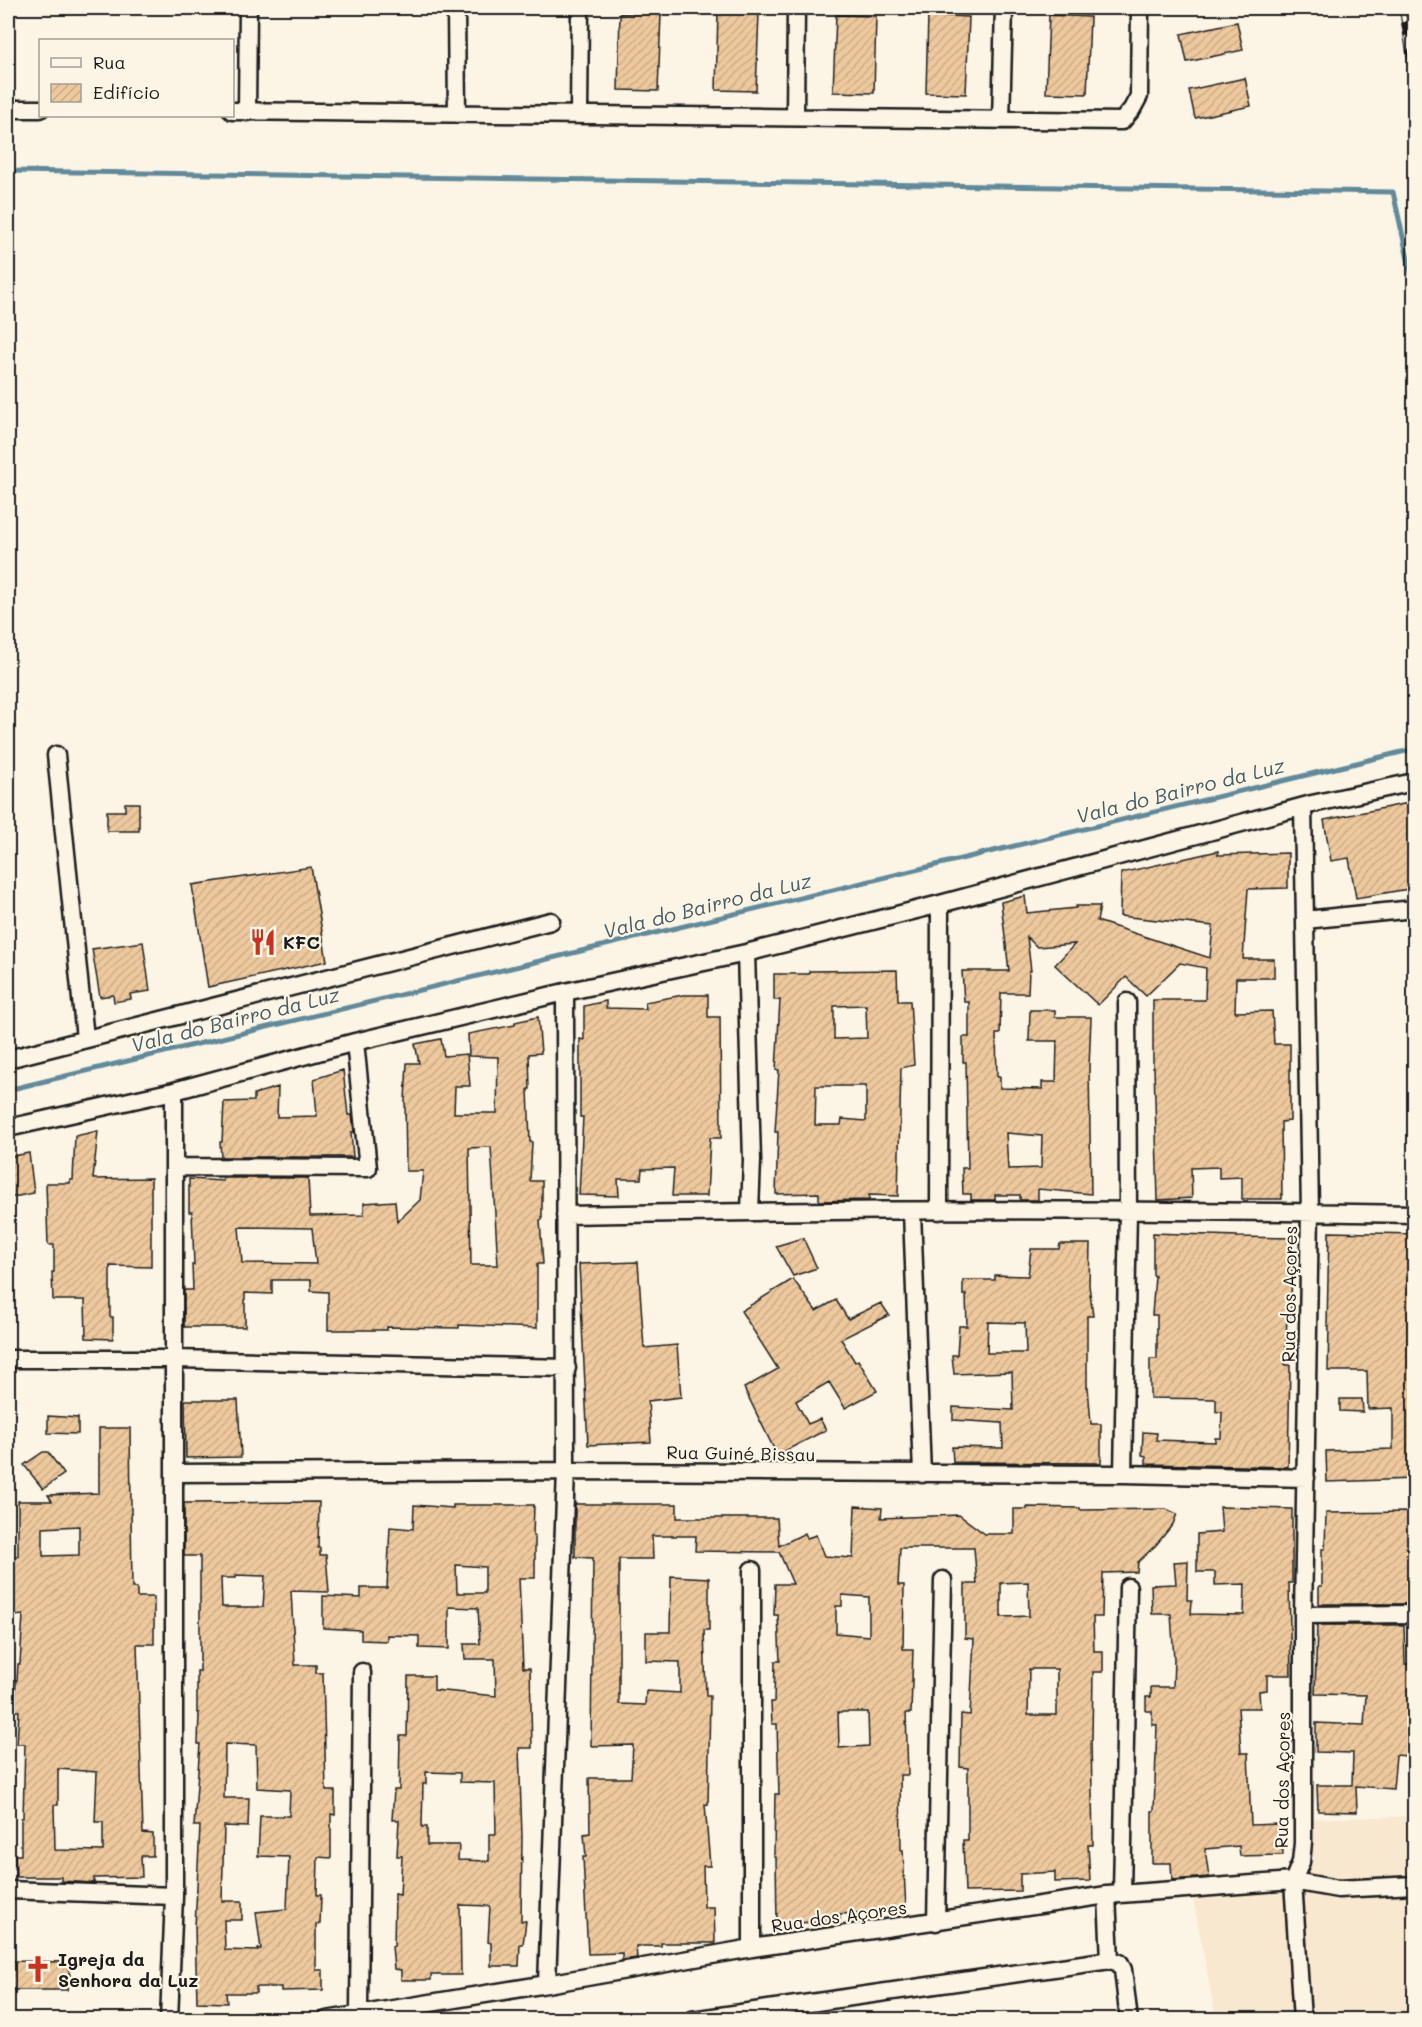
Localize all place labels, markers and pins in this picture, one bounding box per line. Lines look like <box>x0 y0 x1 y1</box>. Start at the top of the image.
restaurant icon: KFC <box>248 927 278 957</box>
place label: KFC <box>283 930 320 954</box>
place label: Igreja da Senhora da Luz <box>58 1947 198 1992</box>
church icon: Igreja da Senhora da Luz <box>23 1954 53 1984</box>

